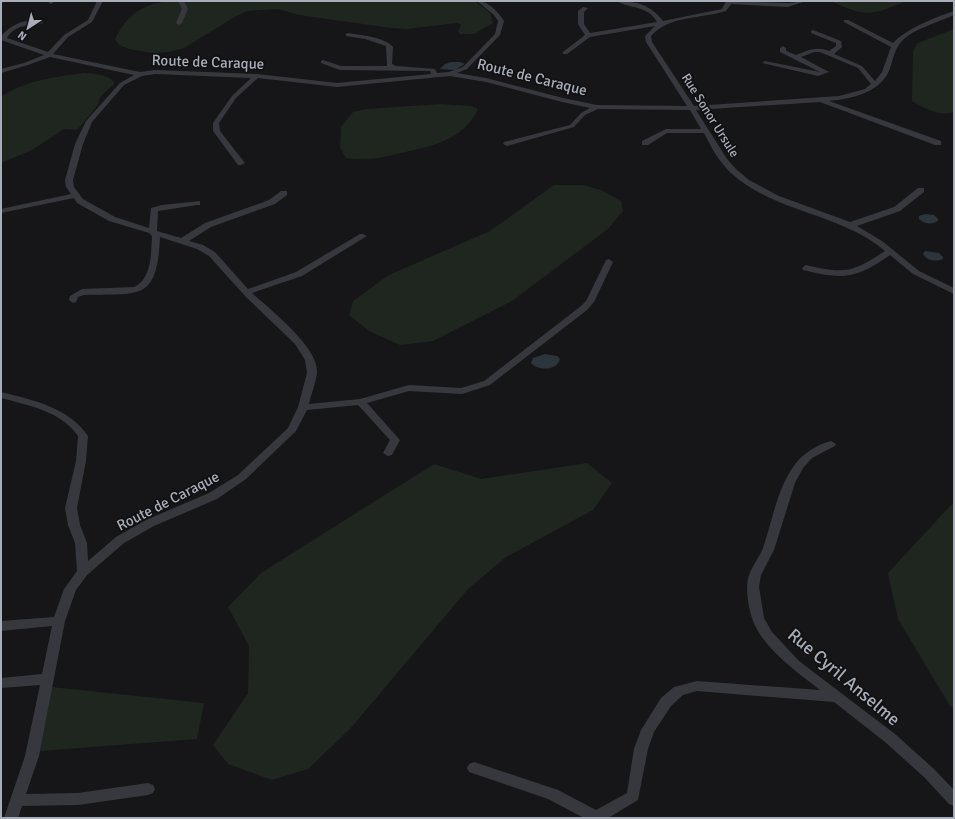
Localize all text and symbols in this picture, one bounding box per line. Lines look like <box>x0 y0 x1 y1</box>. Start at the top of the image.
north arrow <box>8 8 48 48</box>
text: N <box>15 28 29 43</box>
street label: Route de Caraque <box>151 51 265 73</box>
street label: Route de Caraque <box>475 55 589 99</box>
street label: Rue Sonor Ursule <box>678 71 742 160</box>
street label: Route de Caraque <box>114 467 222 535</box>
street label: Rue Cyril Anselme <box>783 624 905 730</box>

